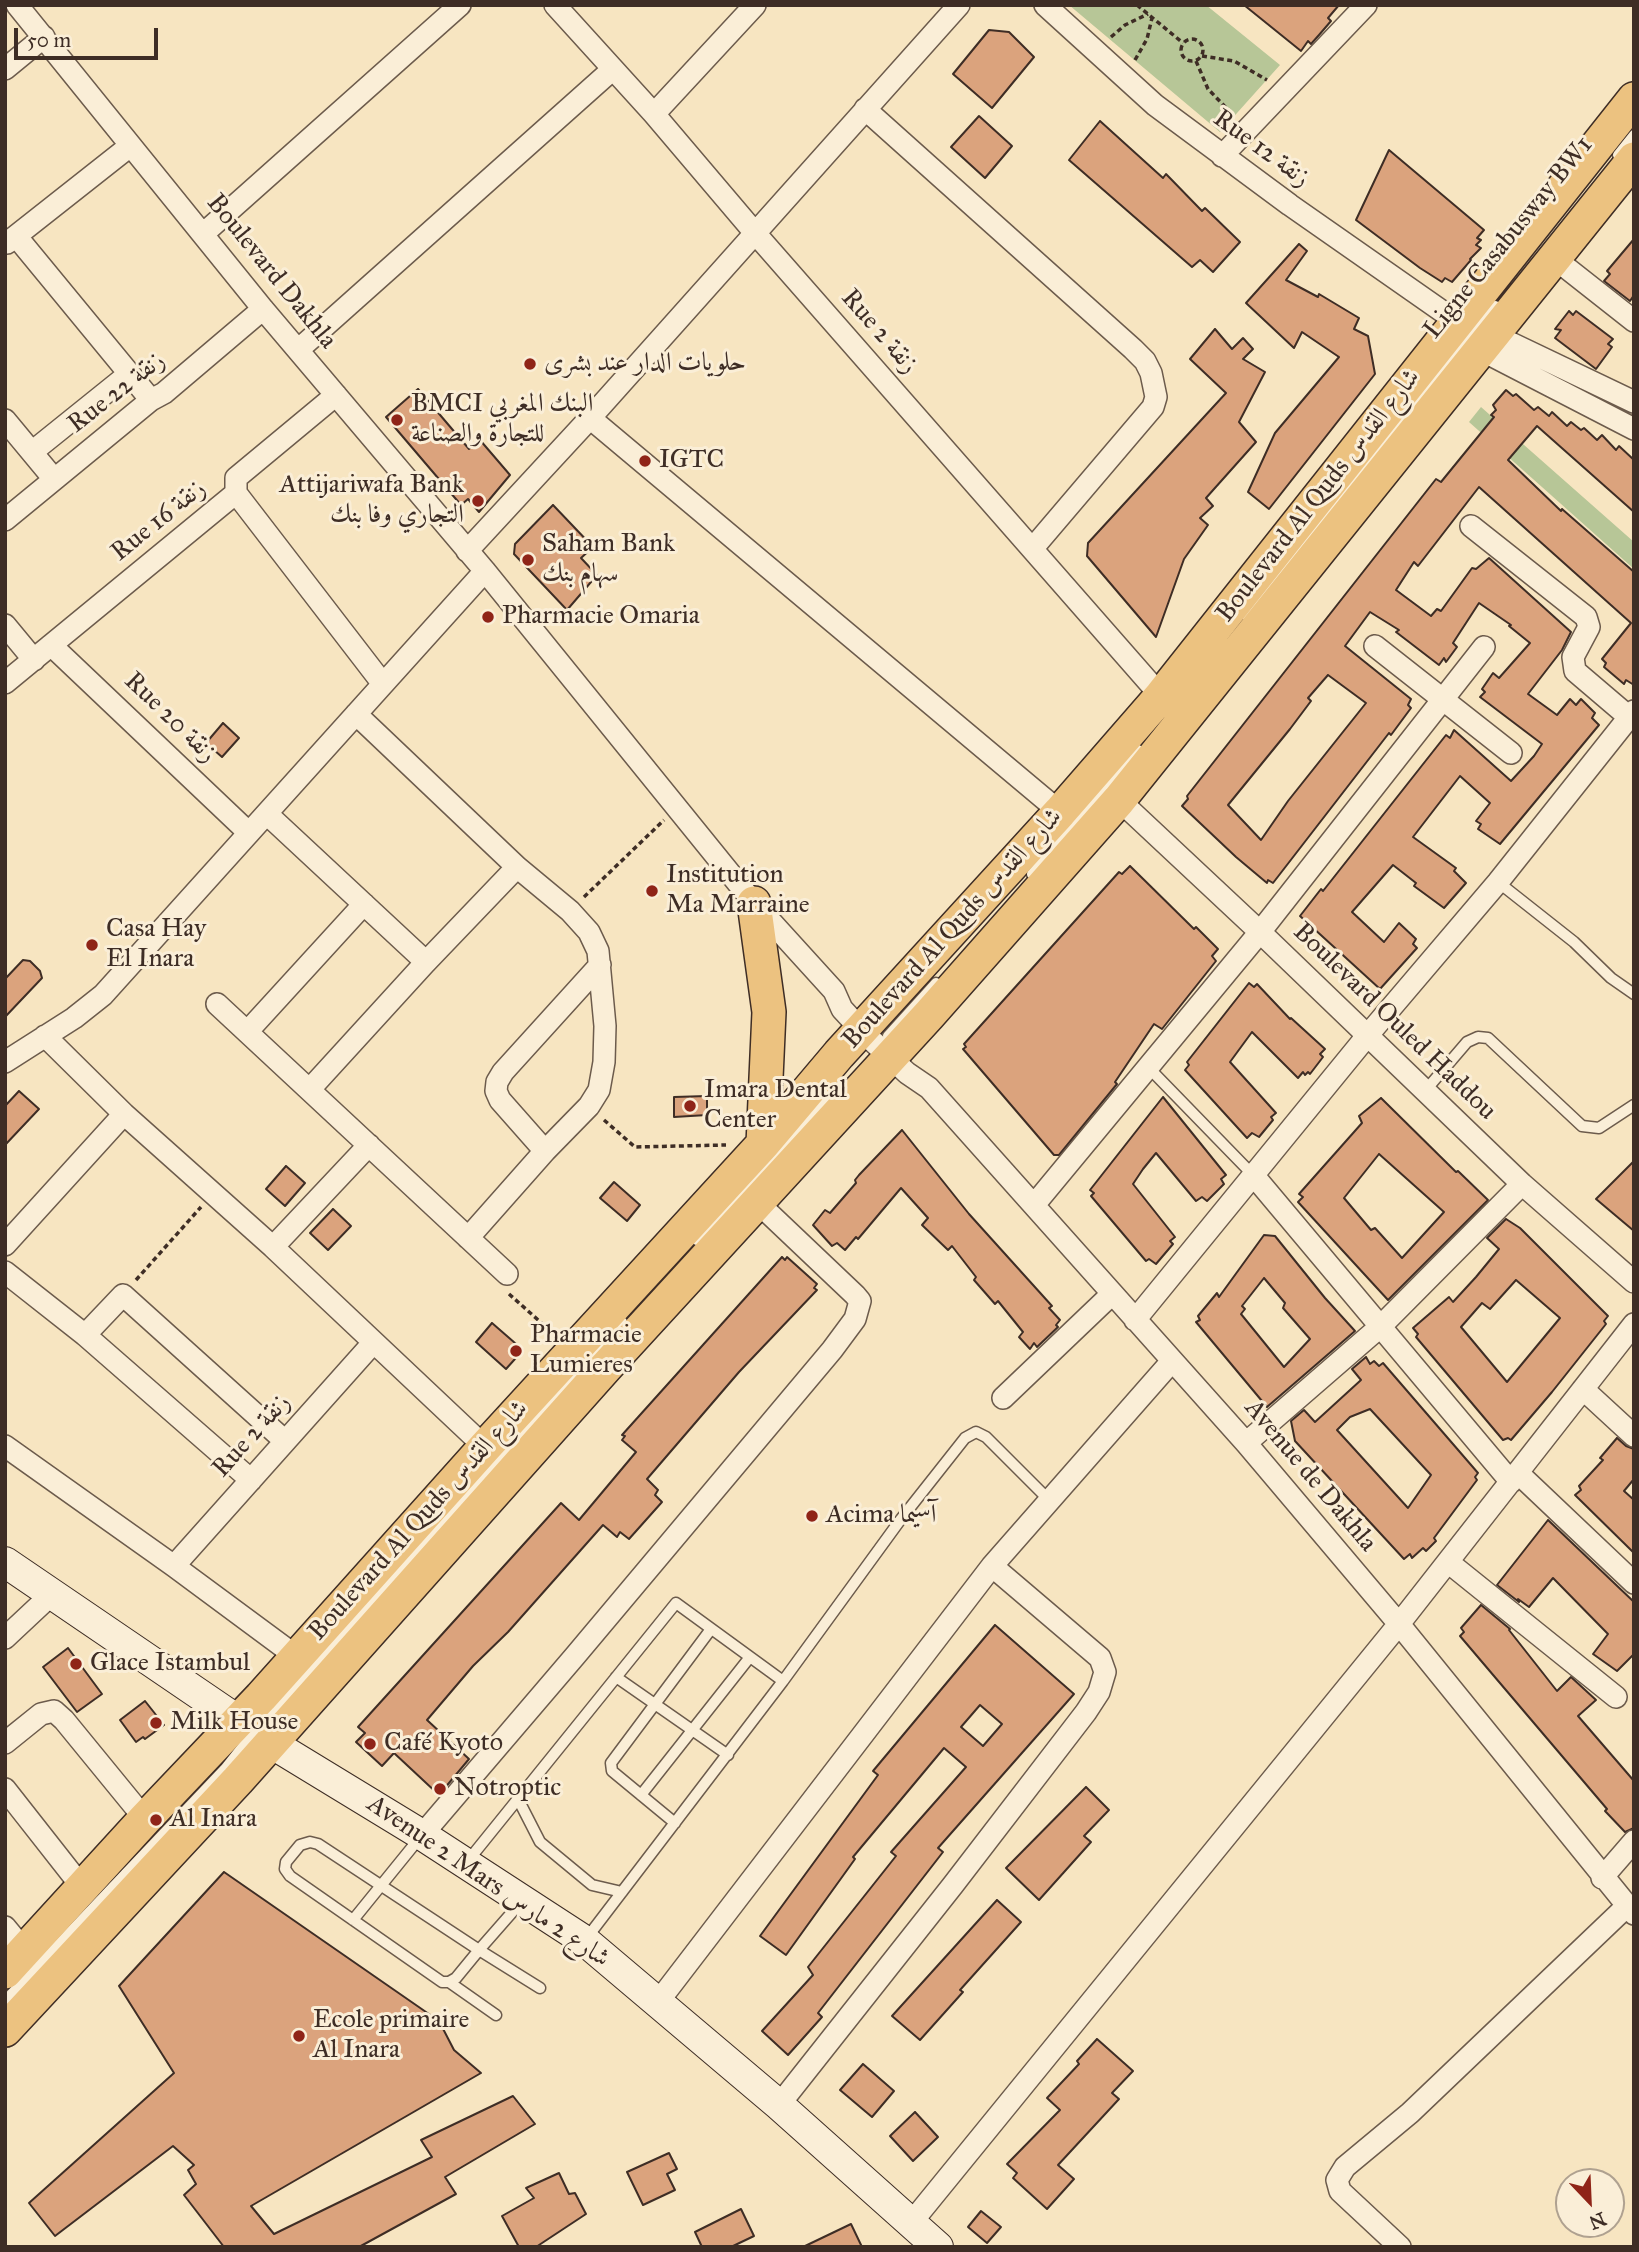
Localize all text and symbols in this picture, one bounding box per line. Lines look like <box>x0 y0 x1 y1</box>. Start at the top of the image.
scale bar <box>18 14 161 58</box>
text: 50 m <box>27 27 71 53</box>
street label: Rue 12 زنقة <box>1207 103 1315 195</box>
street label: Ligne Casabusway BW1 <box>1418 131 1600 345</box>
street label: Boulevard Dakhla <box>199 188 343 356</box>
street label: Rue 2 زنقة <box>834 283 924 381</box>
street label: Rue 22 زنقة <box>62 345 172 441</box>
place label: حلويات الدار عند بشرى <box>544 348 746 380</box>
marker: حلويات الدار عند بشرى <box>522 356 538 372</box>
street label: Boulevard Al Quds شارع القدس <box>1210 363 1428 629</box>
place label: BMCI البنك المغربي للتجارة والصناعة <box>411 389 593 450</box>
marker: BMCI البنك المغربي للتجارة والصناعة <box>389 412 405 428</box>
place label: IGTC <box>659 445 724 477</box>
marker: IGTC <box>637 453 653 469</box>
place label: Attijariwafa Bank التجاري وفا بنك <box>280 470 464 532</box>
street label: Rue 16 زنقة <box>105 473 213 569</box>
marker: Attijariwafa Bank التجاري وفا بنك <box>470 493 486 509</box>
place label: Saham Bank سهام بنك <box>542 529 675 590</box>
marker: Saham Bank سهام بنك <box>520 552 536 568</box>
place label: Pharmacie Omaria <box>502 601 700 633</box>
marker: Pharmacie Omaria <box>480 609 496 625</box>
street label: Rue 20 زنقة <box>117 666 223 770</box>
street label: Boulevard Al Quds شارع القدس <box>837 802 1069 1056</box>
place label: Institution Ma Marraine <box>666 860 810 922</box>
marker: Institution Ma Marraine <box>644 883 660 899</box>
place label: Casa Hay El Inara <box>106 914 206 976</box>
street label: Boulevard Ouled Haddou <box>1286 917 1502 1127</box>
marker: Casa Hay El Inara <box>84 937 100 953</box>
place label: Imara Dental Center <box>704 1075 847 1136</box>
marker: Imara Dental Center <box>682 1098 698 1114</box>
place label: Pharmacie Lumieres <box>530 1320 642 1382</box>
marker: Pharmacie Lumieres <box>508 1343 524 1359</box>
street label: Rue 2 زنقة <box>206 1388 298 1484</box>
street label: Boulevard Al Quds شارع القدس <box>303 1394 535 1648</box>
street label: Avenue de Dakhla <box>1237 1394 1383 1558</box>
place label: Acima آسيما <box>826 1500 936 1532</box>
marker: Acima آسيما <box>804 1508 820 1524</box>
place label: Glace Istambul <box>90 1648 250 1680</box>
marker: Glace Istambul <box>68 1656 84 1672</box>
place label: Milk House <box>170 1707 298 1739</box>
marker: Milk House <box>148 1715 164 1731</box>
place label: Café Kyoto <box>384 1728 503 1760</box>
marker: Café Kyoto <box>362 1736 378 1752</box>
place label: Notroptic <box>454 1773 561 1805</box>
marker: Notroptic <box>432 1781 448 1797</box>
street label: Avenue 2 Mars شارع 2 مارس <box>361 1789 615 1975</box>
place label: Al Inara <box>170 1804 257 1836</box>
marker: Al Inara <box>148 1812 164 1828</box>
place label: Ecole primaire Al Inara <box>313 2005 469 2066</box>
marker: Ecole primaire Al Inara <box>291 2028 307 2044</box>
north arrow <box>1555 2168 1625 2238</box>
text: N <box>1586 2207 1610 2235</box>

